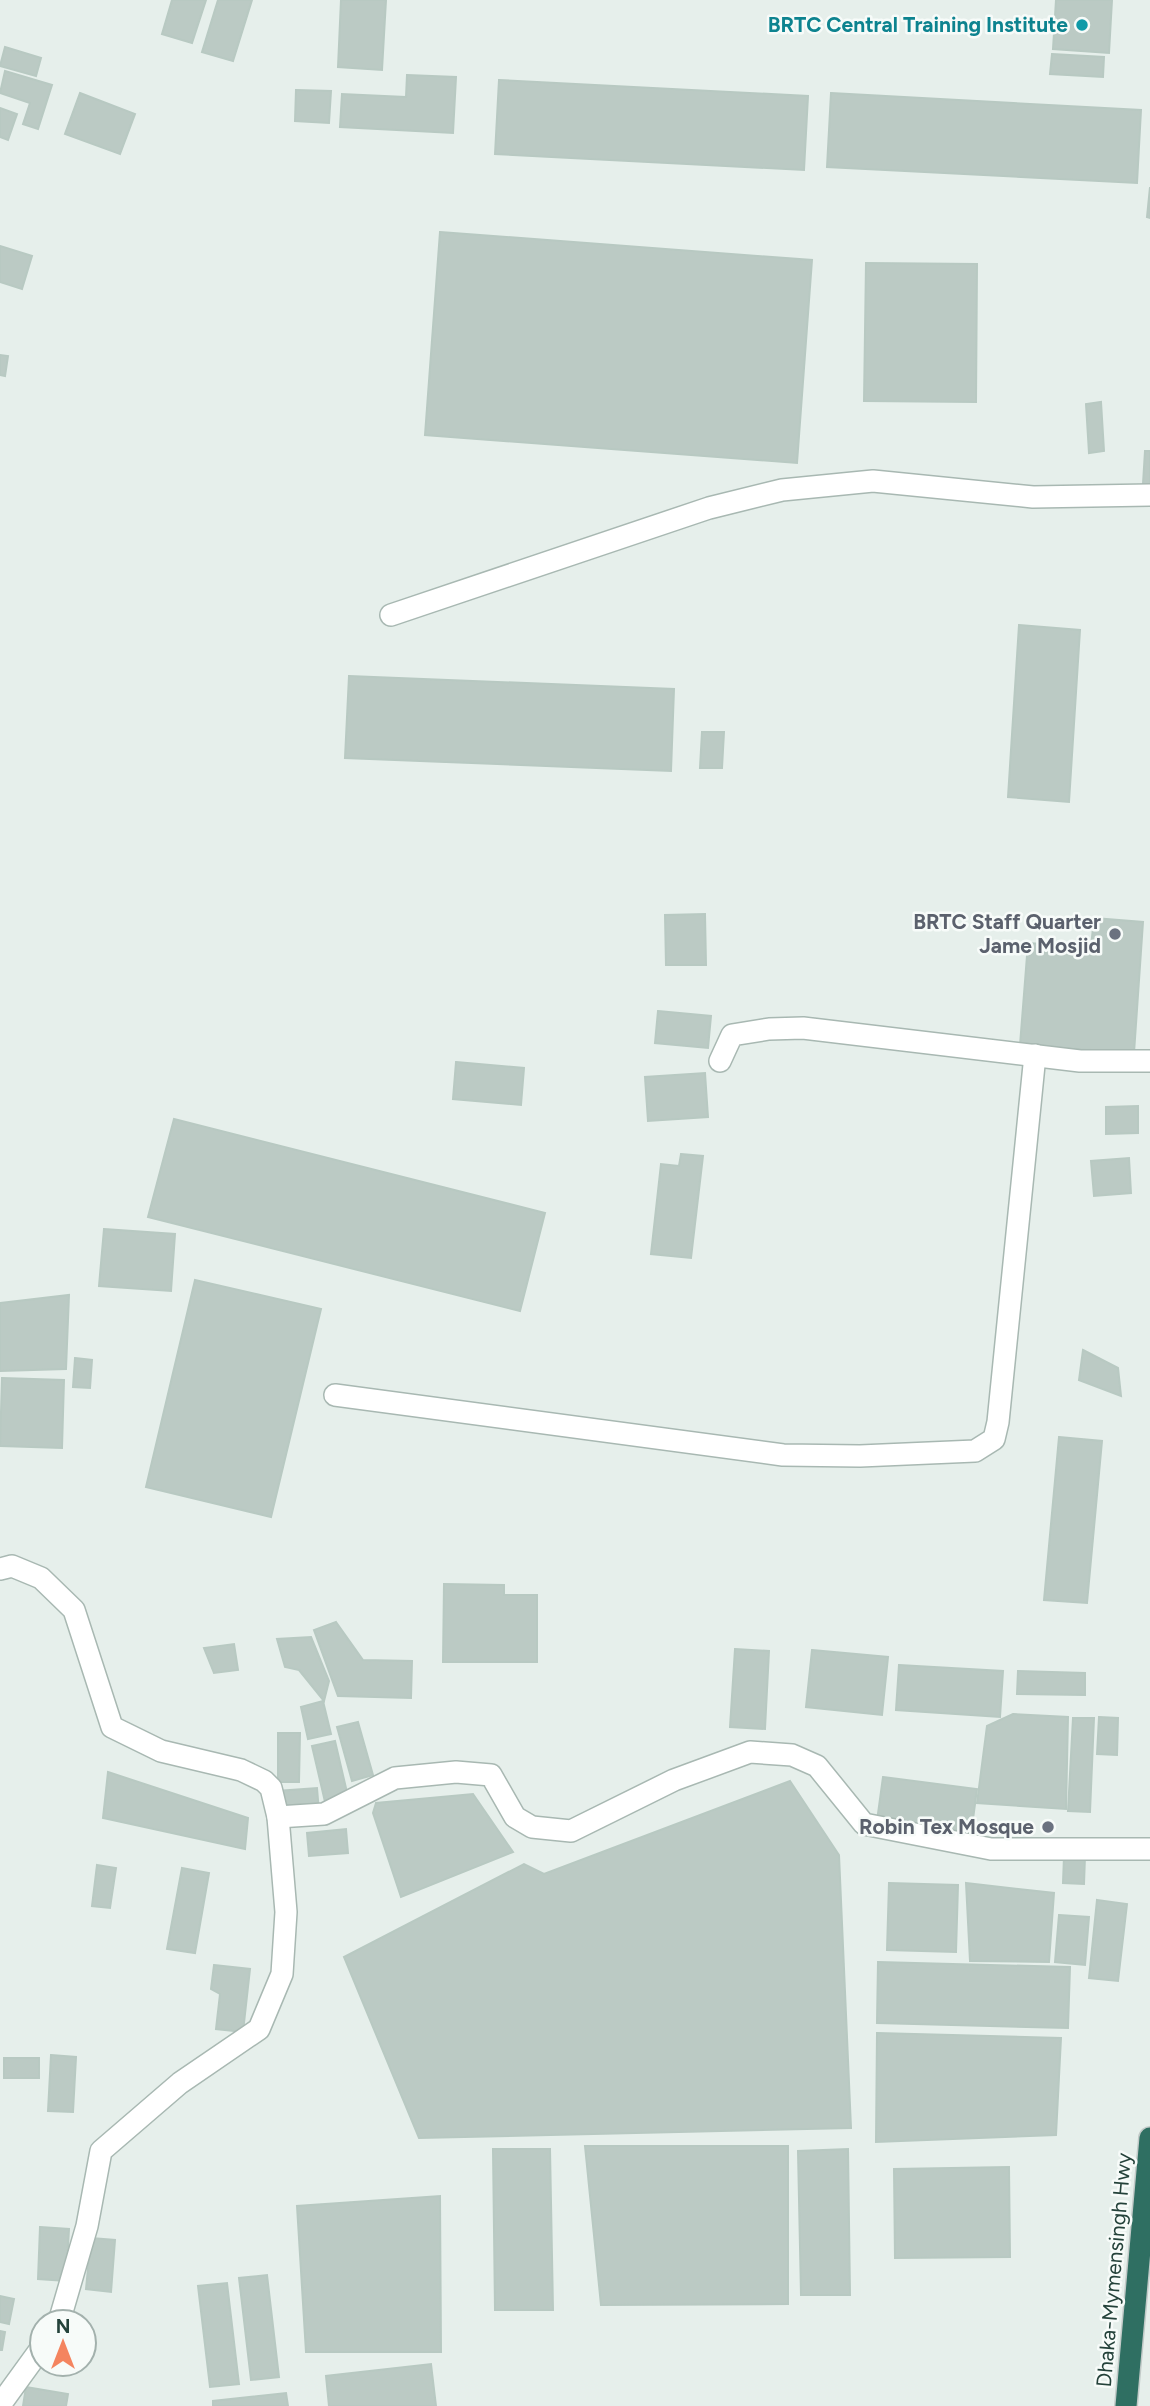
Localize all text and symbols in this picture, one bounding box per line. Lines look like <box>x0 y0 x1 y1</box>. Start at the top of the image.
place label: BRTC Central Training Institute <box>768 12 1068 37</box>
marker: BRTC Central Training Institute <box>1074 17 1090 33</box>
place label: BRTC Staff Quarter Jame Mosjid <box>913 909 1101 958</box>
marker: BRTC Staff Quarter Jame Mosjid <box>1107 926 1123 942</box>
place label: Robin Tex Mosque <box>859 1814 1034 1839</box>
marker: Robin Tex Mosque <box>1040 1819 1056 1835</box>
street label: Dhaka-Mymensingh Hwy <box>1091 2152 1136 2388</box>
north arrow <box>28 2308 98 2378</box>
text: N <box>56 2315 70 2338</box>

